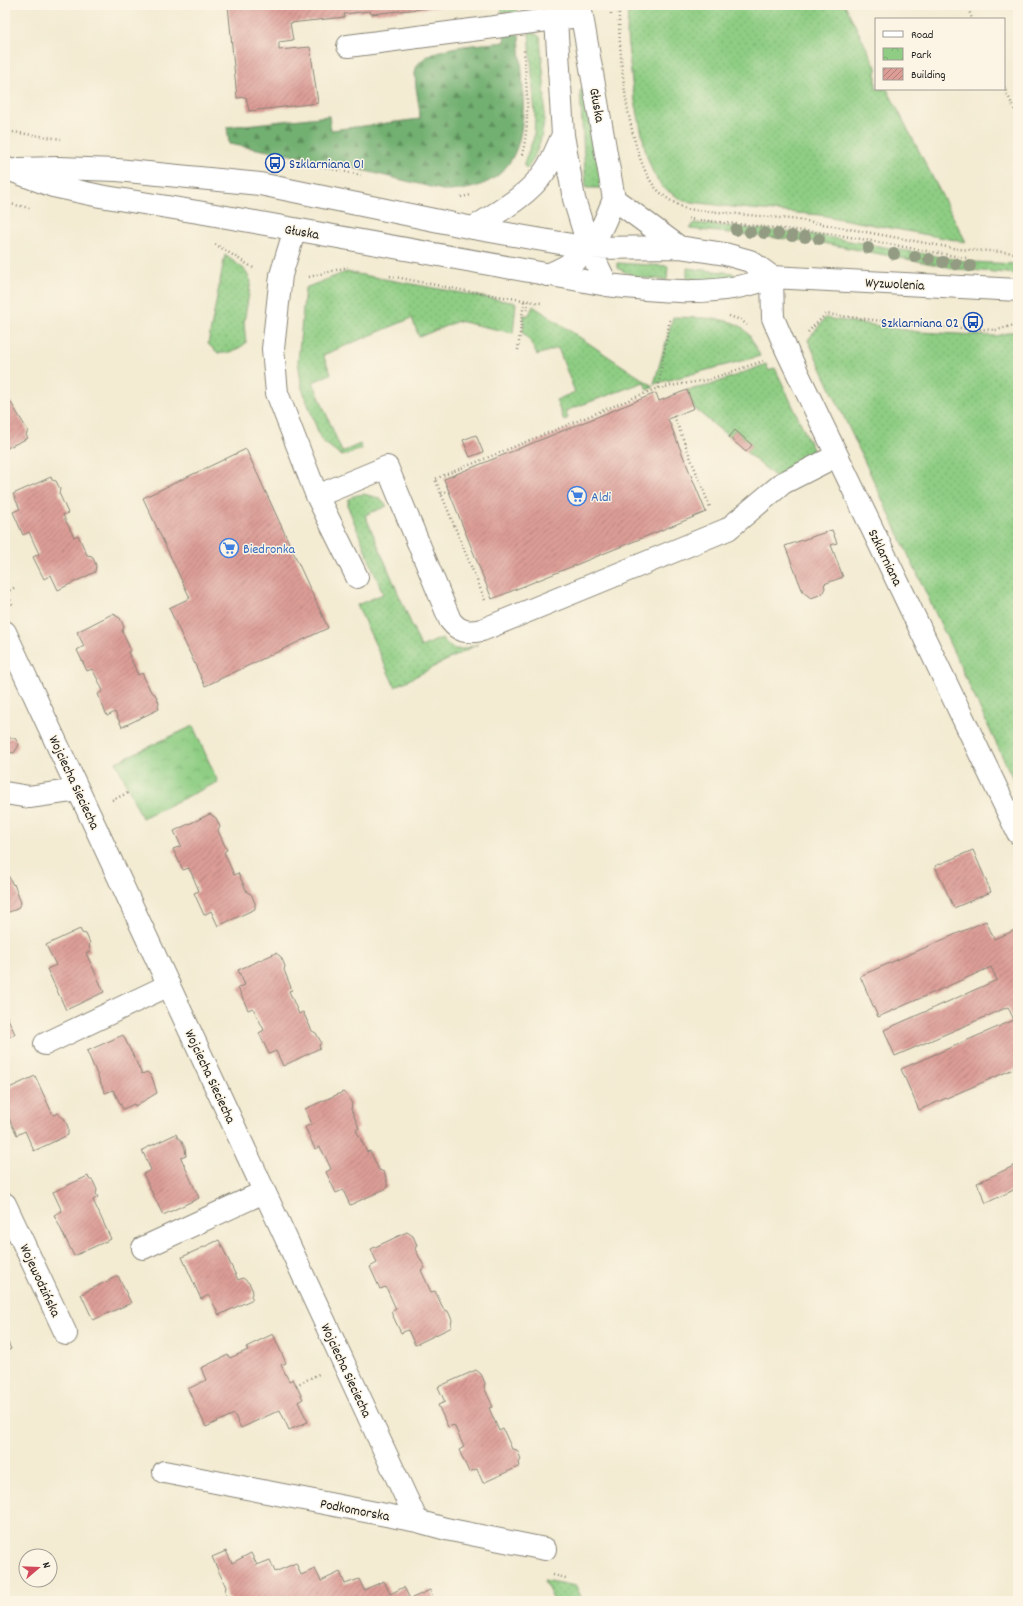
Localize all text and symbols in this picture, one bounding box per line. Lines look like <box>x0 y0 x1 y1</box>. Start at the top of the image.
legend <box>875 18 1005 90</box>
text: Road <box>911 27 933 44</box>
text: Park <box>911 47 932 64</box>
text: Building <box>911 67 946 84</box>
street label: Głuska <box>583 86 609 125</box>
bus stop icon: Szklarniana 01 <box>264 152 286 174</box>
place label: Szklarniana 01 <box>289 155 364 175</box>
street label: Głuska <box>283 220 321 246</box>
street label: Wyzwolenia <box>865 273 925 297</box>
bus stop icon: Szklarniana 02 <box>962 311 984 333</box>
place label: Szklarniana 02 <box>881 314 959 334</box>
supermarket icon: Aldi <box>566 485 588 507</box>
place label: Aldi <box>591 488 612 508</box>
street label: Szklarniana <box>862 526 907 590</box>
supermarket icon: Biedronka <box>218 537 240 559</box>
place label: Biedronka <box>243 540 296 560</box>
street label: Wojciecha Sieciecha <box>43 732 104 834</box>
street label: Wojciecha Sieciecha <box>179 1026 240 1128</box>
street label: Wojewodzińska <box>14 1241 65 1321</box>
street label: Wojciecha Sieciecha <box>315 1320 376 1422</box>
street label: Podkomorska <box>318 1494 391 1528</box>
north arrow <box>18 1548 58 1588</box>
text: N <box>37 1560 54 1571</box>

